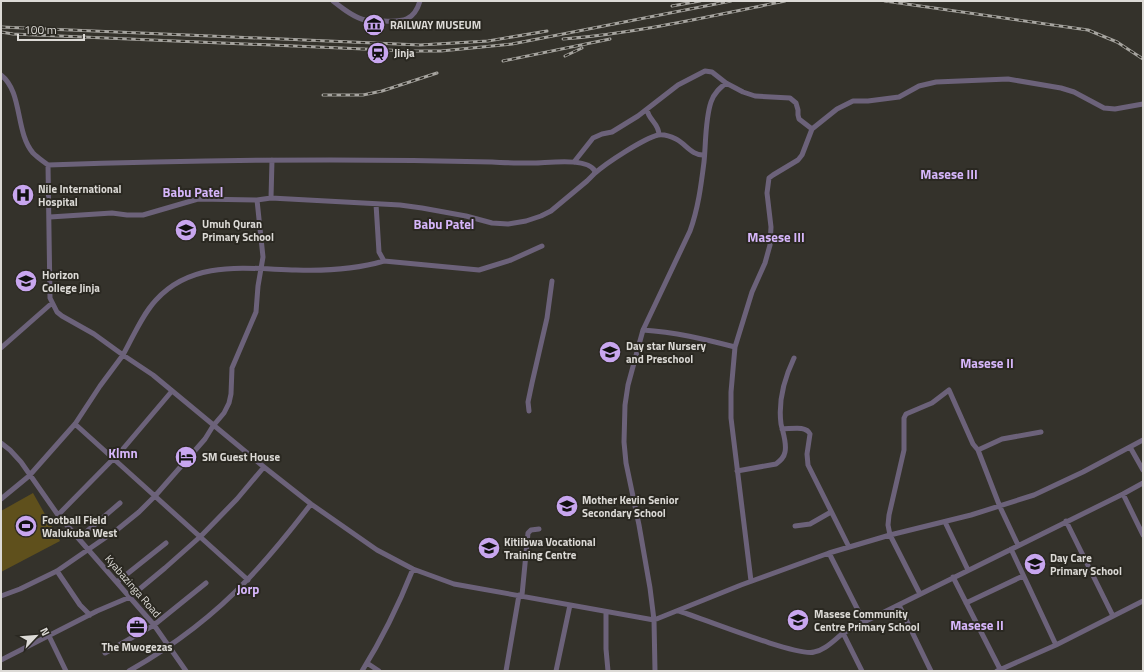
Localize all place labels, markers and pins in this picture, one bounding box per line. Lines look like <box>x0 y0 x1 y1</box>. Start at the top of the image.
museum icon: RAILWAY MUSEUM <box>361 12 387 38</box>
place label: RAILWAY MUSEUM <box>390 17 481 33</box>
station icon: Jinja <box>365 40 391 66</box>
place label: Jinja <box>394 45 415 61</box>
place label: Nile International Hospital <box>38 181 121 210</box>
hospital icon: Nile International Hospital <box>10 182 36 208</box>
place label: Umuh Quran Primary School <box>202 216 274 245</box>
school or university icon: Umuh Quran Primary School <box>173 217 199 243</box>
place label: Horizon College Jinja <box>42 267 100 296</box>
school or university icon: Horizon College Jinja <box>13 268 39 294</box>
place label: Day star Nursery and Preschool <box>626 338 707 367</box>
school or university icon: Day star Nursery and Preschool <box>597 339 623 365</box>
hotel icon: SM Guest House <box>173 444 199 470</box>
place label: SM Guest House <box>202 449 280 465</box>
place label: Mother Kevin Senior Secondary School <box>582 492 679 521</box>
school or university icon: Mother Kevin Senior Secondary School <box>554 493 580 519</box>
place label: Football Field Walukuba West <box>42 512 117 541</box>
sports icon: Football Field Walukuba West <box>13 513 39 539</box>
place label: Kitiibwa Vocational Training Centre <box>504 534 596 563</box>
school or university icon: Kitiibwa Vocational Training Centre <box>476 535 502 561</box>
place label: Day Care Primary School <box>1050 550 1122 579</box>
school or university icon: Day Care Primary School <box>1022 551 1048 577</box>
place label: Masese Community Centre Primary School <box>814 606 920 635</box>
school or university icon: Masese Community Centre Primary School <box>785 607 811 633</box>
office icon: The Mwogezas <box>124 614 150 640</box>
place label: The Mwogezas <box>102 639 172 655</box>

